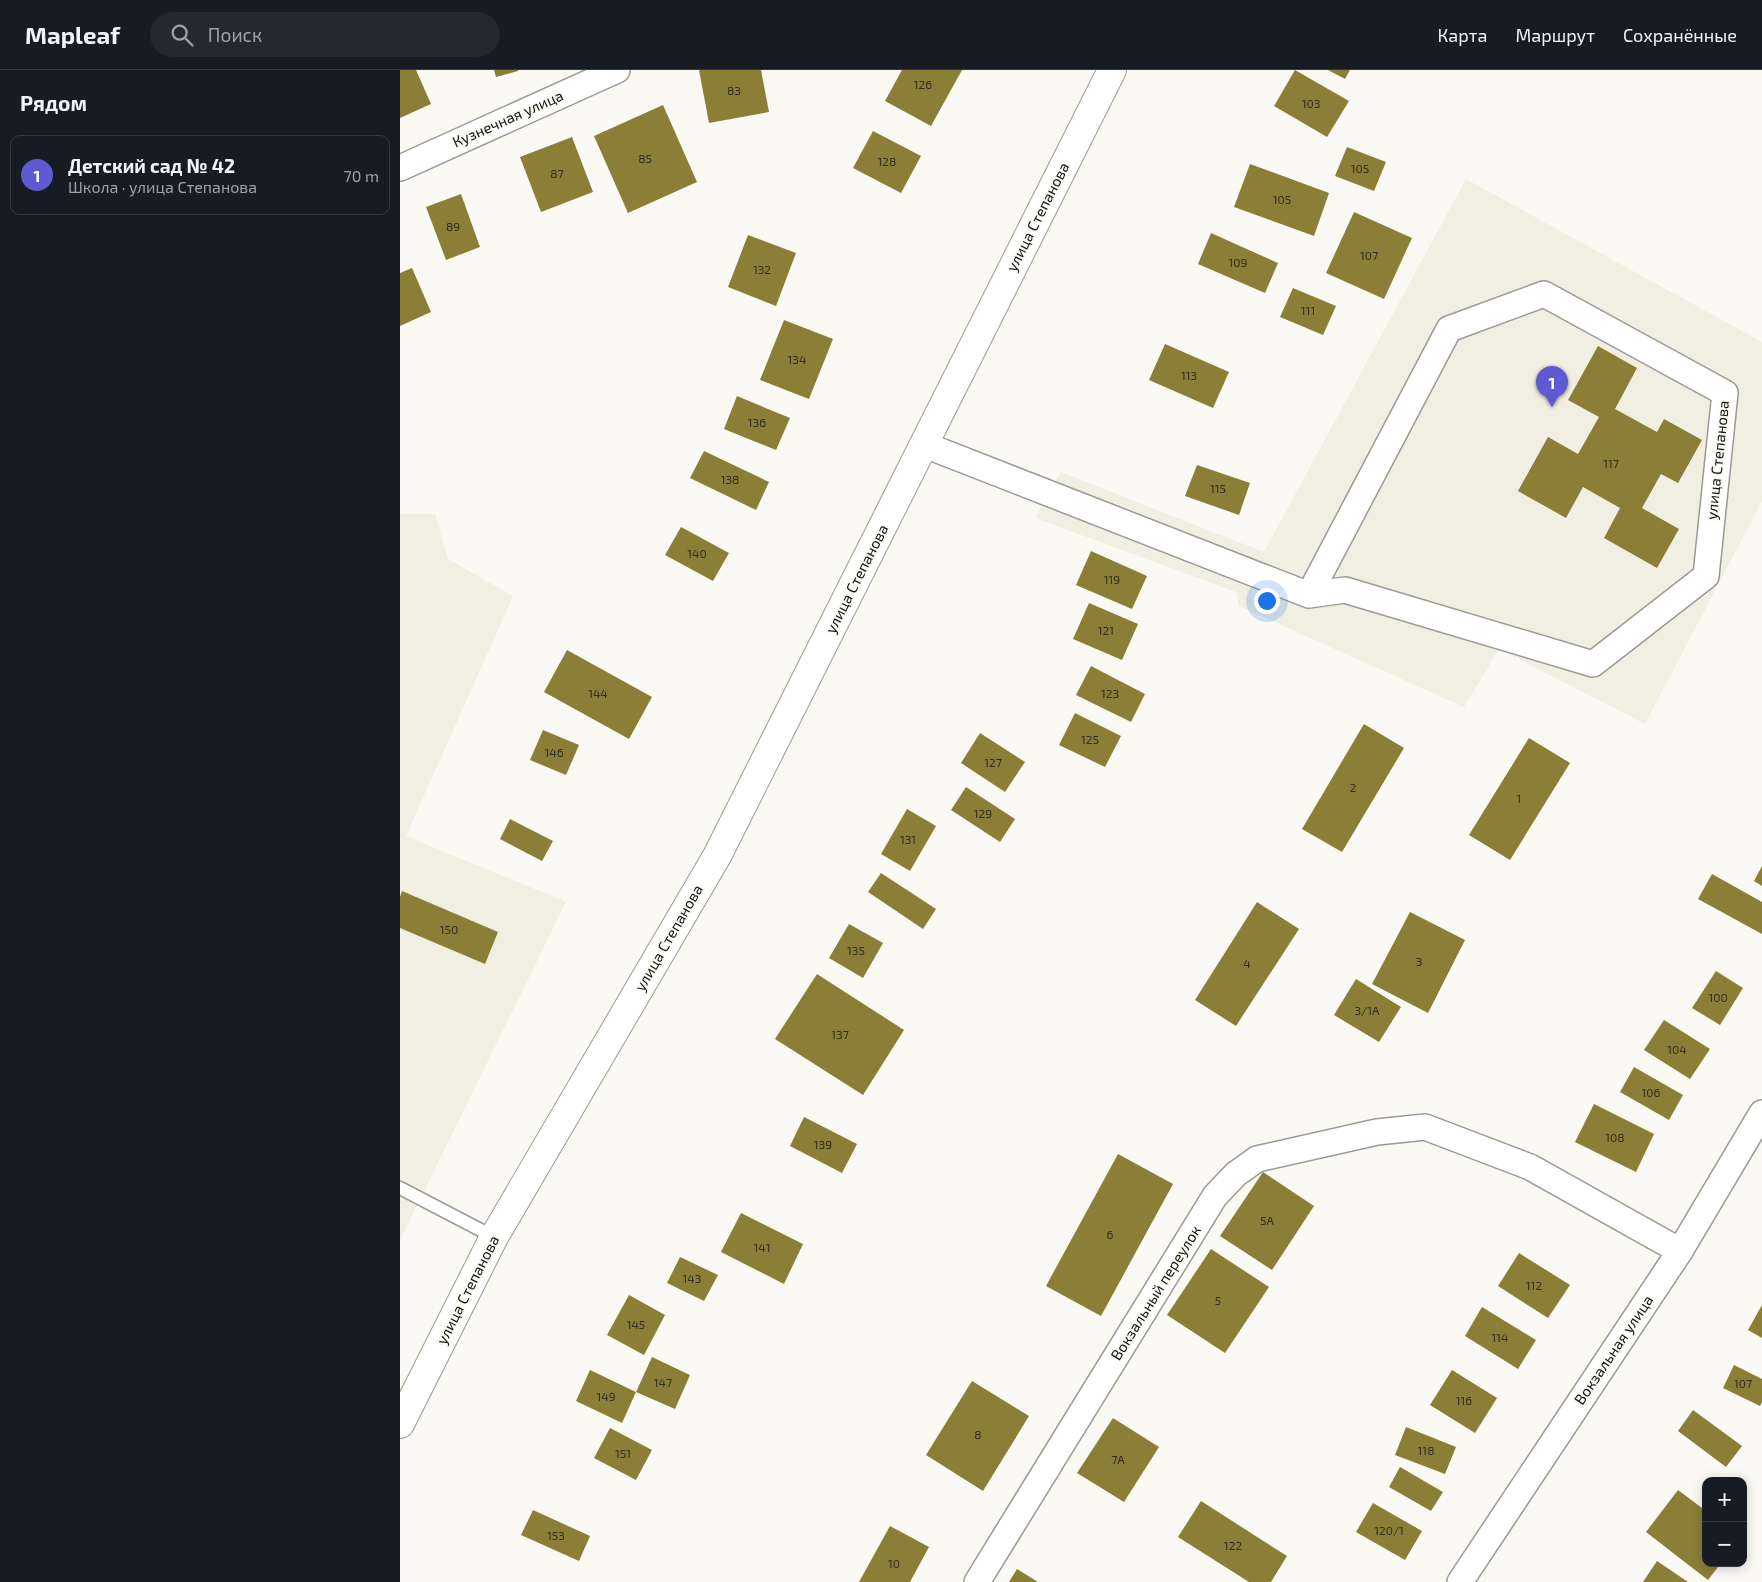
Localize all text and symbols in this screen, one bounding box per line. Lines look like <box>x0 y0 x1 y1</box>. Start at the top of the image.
search box <box>150 12 500 57</box>
text: Mapleaf <box>25 20 120 49</box>
icon: search <box>168 21 196 49</box>
text: Поиск <box>208 23 262 46</box>
text: Карта <box>1437 24 1487 46</box>
text: Маршрут <box>1515 24 1595 46</box>
text: Сохранённые <box>1623 24 1737 46</box>
house number: 126 <box>914 77 932 91</box>
house number: 83 <box>727 83 741 97</box>
street label: Кузнечная улица <box>449 86 566 152</box>
text: Рядом <box>20 90 87 115</box>
house number: 103 <box>1302 96 1320 110</box>
house number: 85 <box>638 151 652 165</box>
text: Детский сад № 42 <box>68 154 235 177</box>
house number: 128 <box>878 154 896 168</box>
street label: улица Степанова <box>1002 159 1073 275</box>
house number: 105 <box>1351 161 1369 175</box>
text: 1 <box>34 166 40 185</box>
text: 70 m <box>344 166 379 185</box>
house number: 87 <box>550 166 564 180</box>
text: Школа · улица Степанова <box>68 177 257 196</box>
house number: 105 <box>1273 192 1291 206</box>
house number: 89 <box>446 219 460 233</box>
house number: 107 <box>1360 248 1378 262</box>
house number: 109 <box>1229 255 1248 269</box>
house number: 132 <box>753 262 771 276</box>
house number: 111 <box>1301 303 1315 317</box>
house number: 134 <box>788 352 806 366</box>
pin: 1 <box>1536 366 1568 407</box>
house number: 113 <box>1181 368 1197 382</box>
street label: улица Степанова <box>1702 399 1733 521</box>
house number: 136 <box>748 415 766 429</box>
house number: 117 <box>1603 456 1619 470</box>
house number: 138 <box>721 472 739 486</box>
house number: 115 <box>1210 481 1226 495</box>
street label: улица Степанова <box>821 521 892 637</box>
house number: 140 <box>687 546 707 560</box>
house number: 119 <box>1104 572 1120 586</box>
your location <box>1254 588 1280 614</box>
house number: 121 <box>1098 623 1114 637</box>
house number: 144 <box>588 686 608 700</box>
house number: 123 <box>1101 686 1119 700</box>
house number: 125 <box>1081 732 1099 746</box>
house number: 146 <box>544 745 564 759</box>
house number: 127 <box>984 755 1002 769</box>
house number: 2 <box>1350 780 1357 794</box>
house number: 1 <box>1517 791 1521 805</box>
house number: 129 <box>974 806 992 820</box>
house number: 131 <box>900 832 916 846</box>
street label: улица Степанова <box>630 881 707 994</box>
house number: 150 <box>440 922 458 936</box>
house number: 135 <box>847 943 865 957</box>
house number: 3 <box>1416 954 1422 968</box>
house number: 4 <box>1243 956 1251 970</box>
house number: 100 <box>1708 990 1728 1004</box>
house number: 3/1А <box>1354 1003 1380 1017</box>
house number: 137 <box>831 1027 849 1041</box>
house number: 104 <box>1667 1042 1687 1056</box>
house number: 106 <box>1642 1085 1661 1099</box>
house number: 108 <box>1605 1130 1625 1144</box>
house number: 139 <box>814 1137 832 1151</box>
house number: 5А <box>1260 1213 1274 1227</box>
street label: Вокзальный переулок <box>1106 1222 1205 1364</box>
house number: 6 <box>1107 1227 1114 1241</box>
street label: улица Степанова <box>432 1232 503 1348</box>
house number: 141 <box>754 1240 770 1254</box>
house number: 143 <box>683 1271 701 1285</box>
house number: 112 <box>1526 1278 1542 1292</box>
street label: Вокзальная улица <box>1570 1291 1657 1408</box>
house number: 5 <box>1215 1293 1221 1307</box>
house number: 145 <box>627 1317 645 1331</box>
house number: 114 <box>1492 1330 1508 1344</box>
house number: 147 <box>654 1375 672 1389</box>
house number: 107 <box>1734 1376 1752 1390</box>
house number: 149 <box>596 1389 616 1403</box>
house number: 116 <box>1456 1393 1472 1407</box>
house number: 8 <box>974 1427 982 1441</box>
house number: 118 <box>1418 1443 1434 1457</box>
house number: 151 <box>615 1446 631 1460</box>
house number: 7А <box>1111 1452 1125 1466</box>
map controls <box>1702 1477 1747 1567</box>
button: + <box>1702 1477 1747 1522</box>
button: − <box>1702 1522 1747 1567</box>
house number: 120/1 <box>1374 1523 1404 1537</box>
house number: 153 <box>547 1528 565 1542</box>
house number: 122 <box>1224 1538 1242 1552</box>
house number: 10 <box>888 1556 900 1570</box>

